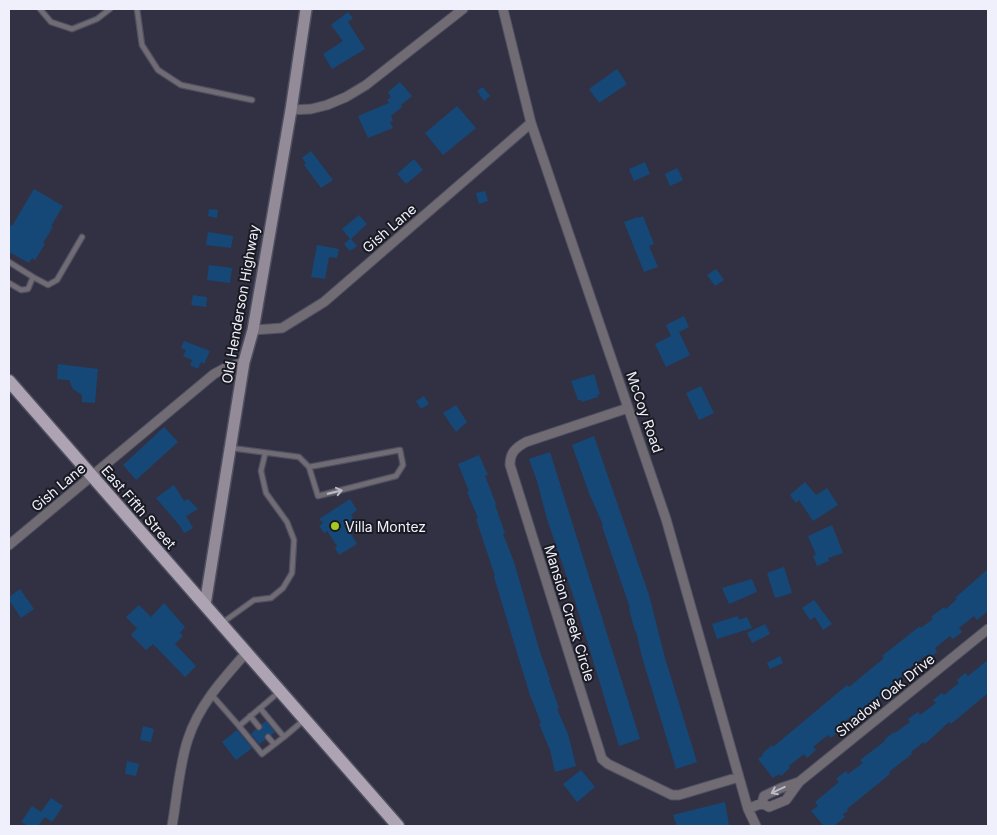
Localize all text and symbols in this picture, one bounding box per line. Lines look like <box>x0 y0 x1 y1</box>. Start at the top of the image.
street label: Gish Lane <box>359 200 419 256</box>
street label: Old Henderson Highway <box>218 223 262 385</box>
street label: McCoy Road <box>623 369 667 455</box>
street label: Gish Lane <box>27 459 89 515</box>
street label: East Fifth Street <box>98 462 180 552</box>
one-way arrow <box>327 487 343 496</box>
place label: Villa Montez <box>345 518 426 535</box>
marker: Villa Montez <box>329 520 341 532</box>
street label: Mansion Creek Circle <box>541 543 599 683</box>
street label: Shadow Oak Drive <box>832 650 938 740</box>
one-way arrow <box>771 785 786 795</box>

